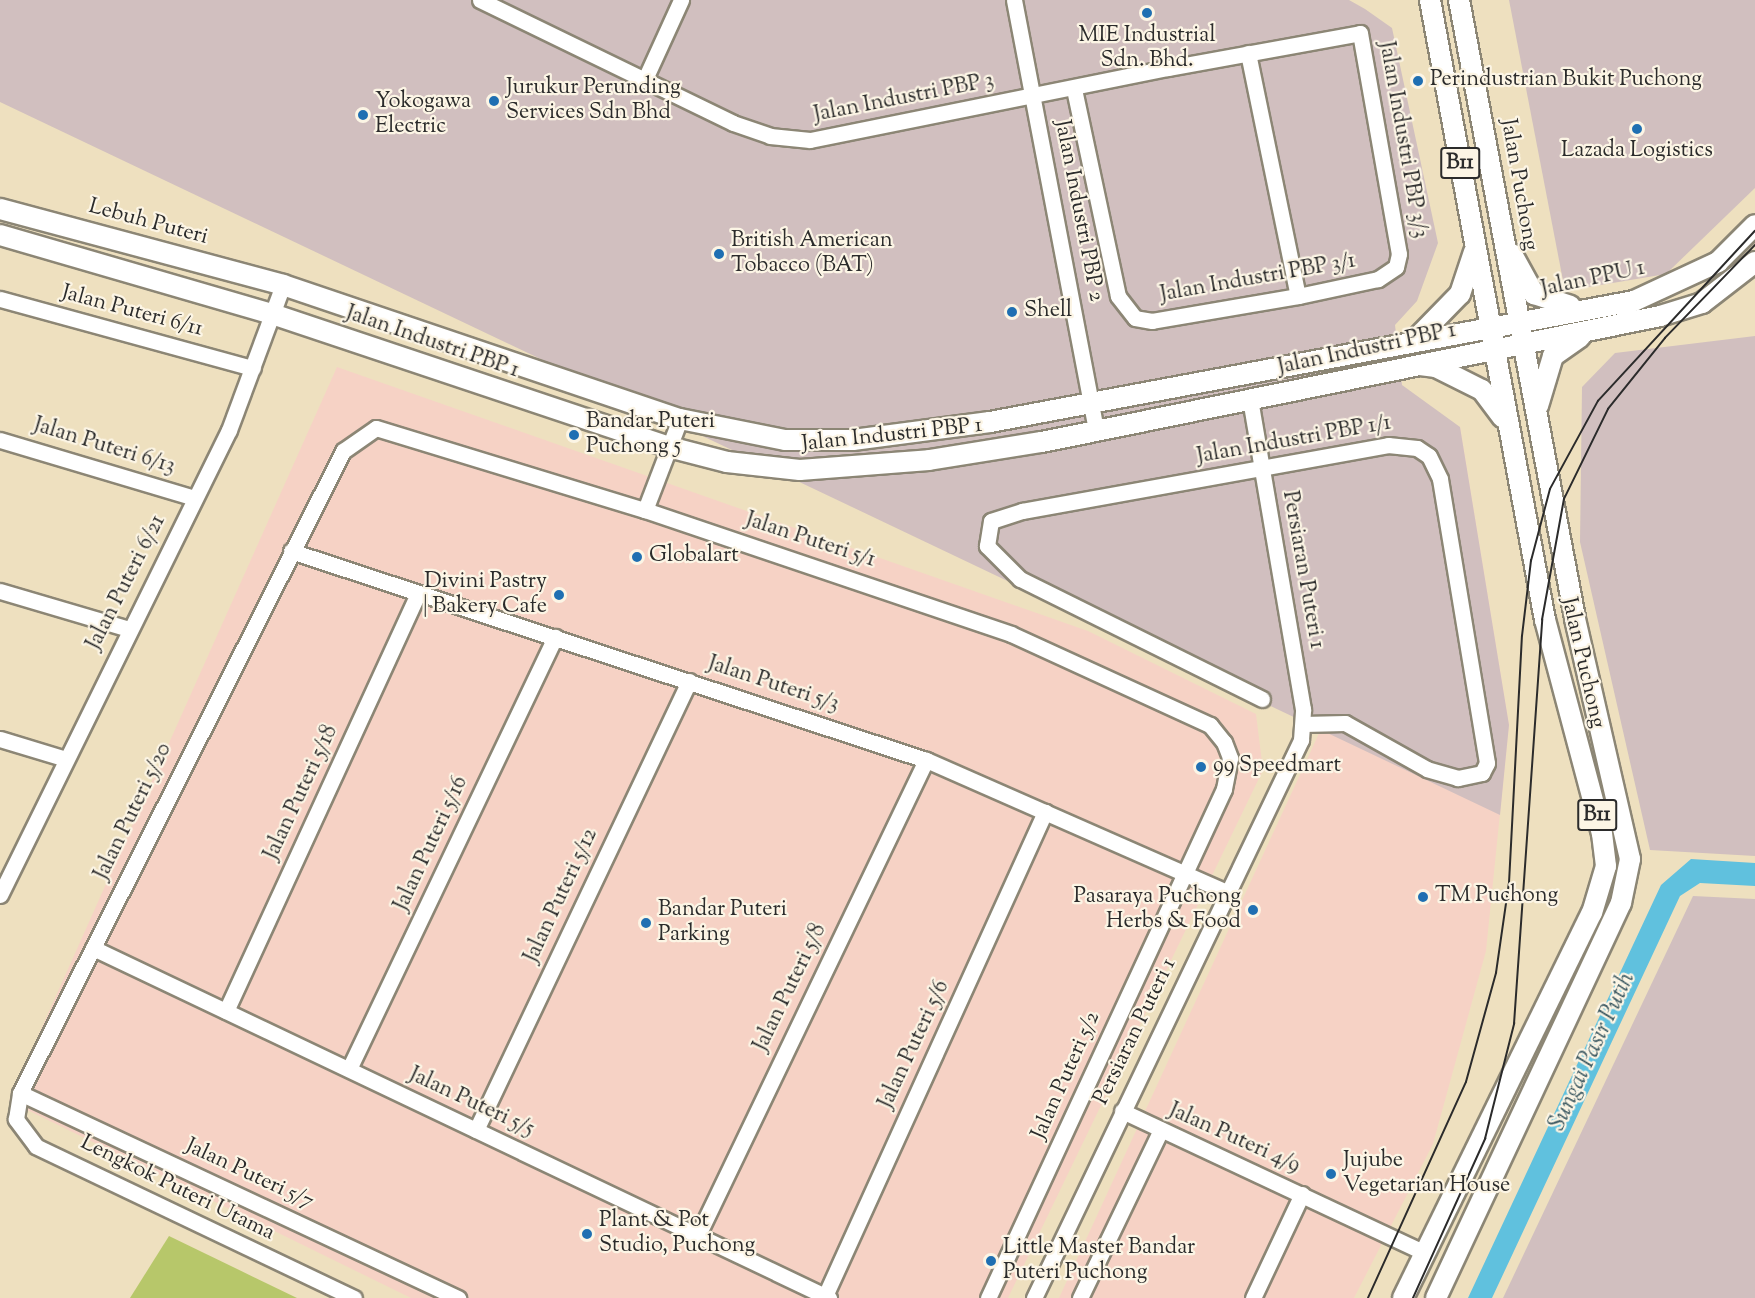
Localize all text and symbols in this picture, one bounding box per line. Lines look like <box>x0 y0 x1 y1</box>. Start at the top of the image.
marker: MIE Industrial Sdn. Bhd. <box>1140 6 1154 20</box>
place label: MIE Industrial Sdn. Bhd. <box>1078 23 1216 74</box>
street label: Jalan Industri PBP 3/3 <box>1372 39 1432 241</box>
place label: Perindustrian Bukit Puchong <box>1430 68 1702 94</box>
street label: Jalan Industri PBP 3 <box>812 69 996 129</box>
marker: Perindustrian Bukit Puchong <box>1411 74 1425 88</box>
place label: Jurukur Perunding Services Sdn Bhd <box>506 75 681 126</box>
place label: Yokogawa Electric <box>375 89 471 140</box>
marker: Jurukur Perunding Services Sdn Bhd <box>487 94 501 108</box>
marker: Yokogawa Electric <box>356 108 370 122</box>
street label: Jalan Puchong <box>1493 117 1543 253</box>
street label: Jalan Industri PBP 2 <box>1047 118 1109 304</box>
marker: Lazada Logistics <box>1630 122 1644 136</box>
place label: Lazada Logistics <box>1561 139 1713 165</box>
road number: B11 <box>1439 145 1481 181</box>
street label: Lebuh Puteri <box>85 194 211 252</box>
place label: British American Tobacco (BAT) <box>731 228 893 280</box>
marker: British American Tobacco (BAT) <box>712 247 726 261</box>
street label: Jalan Industri PBP 3/1 <box>1158 249 1358 309</box>
street label: Jalan PPU 1 <box>1539 256 1647 304</box>
street label: Jalan Puteri 6/11 <box>58 280 206 344</box>
place label: Shell <box>1024 299 1072 325</box>
street label: Jalan Industri PBP 1 <box>342 301 522 385</box>
marker: Shell <box>1005 305 1019 319</box>
street label: Jalan Industri PBP 1 <box>1275 318 1459 382</box>
place label: Bandar Puteri Puchong 5 <box>586 409 715 460</box>
street label: Jalan Industri PBP 1/1 <box>1195 411 1393 471</box>
street label: Jalan Puteri 6/13 <box>30 413 178 481</box>
street label: Jalan Industri PBP 1 <box>800 413 984 459</box>
marker: Bandar Puteri Puchong 5 <box>567 428 581 442</box>
street label: Persiaran Puteri 1 <box>1275 489 1329 651</box>
street label: Jalan Puteri 5/1 <box>742 508 878 574</box>
street label: Jalan Puteri 6/21 <box>82 511 172 655</box>
place label: Globalart <box>649 544 739 570</box>
marker: Globalart <box>630 550 644 564</box>
place label: Divini Pastry | Bakery Cafe <box>423 569 547 620</box>
marker: Divini Pastry | Bakery Cafe <box>552 588 566 602</box>
street label: Jalan Puchong <box>1554 595 1610 731</box>
street label: Jalan Puteri 5/3 <box>704 651 842 719</box>
street label: Jalan Puteri 5/18 <box>259 721 345 865</box>
street label: Jalan Puteri 5/20 <box>89 739 179 885</box>
place label: 99 Speedmart <box>1213 754 1341 780</box>
marker: 99 Speedmart <box>1194 760 1208 774</box>
street label: Jalan Puteri 5/16 <box>389 772 475 916</box>
road number: B11 <box>1576 797 1618 833</box>
street label: Jalan Puteri 5/12 <box>519 825 605 967</box>
place label: Pasaraya Puchong Herbs & Food <box>1074 884 1241 936</box>
place label: TM Puchong <box>1435 884 1558 910</box>
marker: TM Puchong <box>1416 890 1430 904</box>
place label: Bandar Puteri Parking <box>658 897 787 948</box>
marker: Pasaraya Puchong Herbs & Food <box>1246 903 1260 917</box>
marker: Bandar Puteri Parking <box>639 916 653 930</box>
street label: Jalan Puteri 5/8 <box>749 920 833 1056</box>
street label: Persiaran Puteri 1 <box>1089 954 1183 1110</box>
water label: Sungai Pasir Putih <box>1544 968 1642 1136</box>
street label: Jalan Puteri 5/6 <box>874 977 956 1113</box>
street label: Jalan Puteri 5/2 <box>1027 1008 1107 1144</box>
street label: Jalan Puteri 5/5 <box>404 1063 538 1143</box>
street label: Jalan Puteri 4/9 <box>1164 1098 1304 1180</box>
street label: Lengkok Puteri Utama <box>76 1130 278 1248</box>
street label: Jalan Puteri 5/7 <box>181 1134 317 1216</box>
place label: Jujube Vegetarian House <box>1343 1148 1510 1200</box>
marker: Jujube Vegetarian House <box>1324 1167 1338 1181</box>
place label: Plant & Pot Studio, Puchong <box>599 1208 755 1260</box>
marker: Plant & Pot Studio, Puchong <box>580 1227 594 1241</box>
place label: Little Master Bandar Puteri Puchong <box>1003 1235 1195 1286</box>
marker: Little Master Bandar Puteri Puchong <box>984 1254 998 1268</box>

